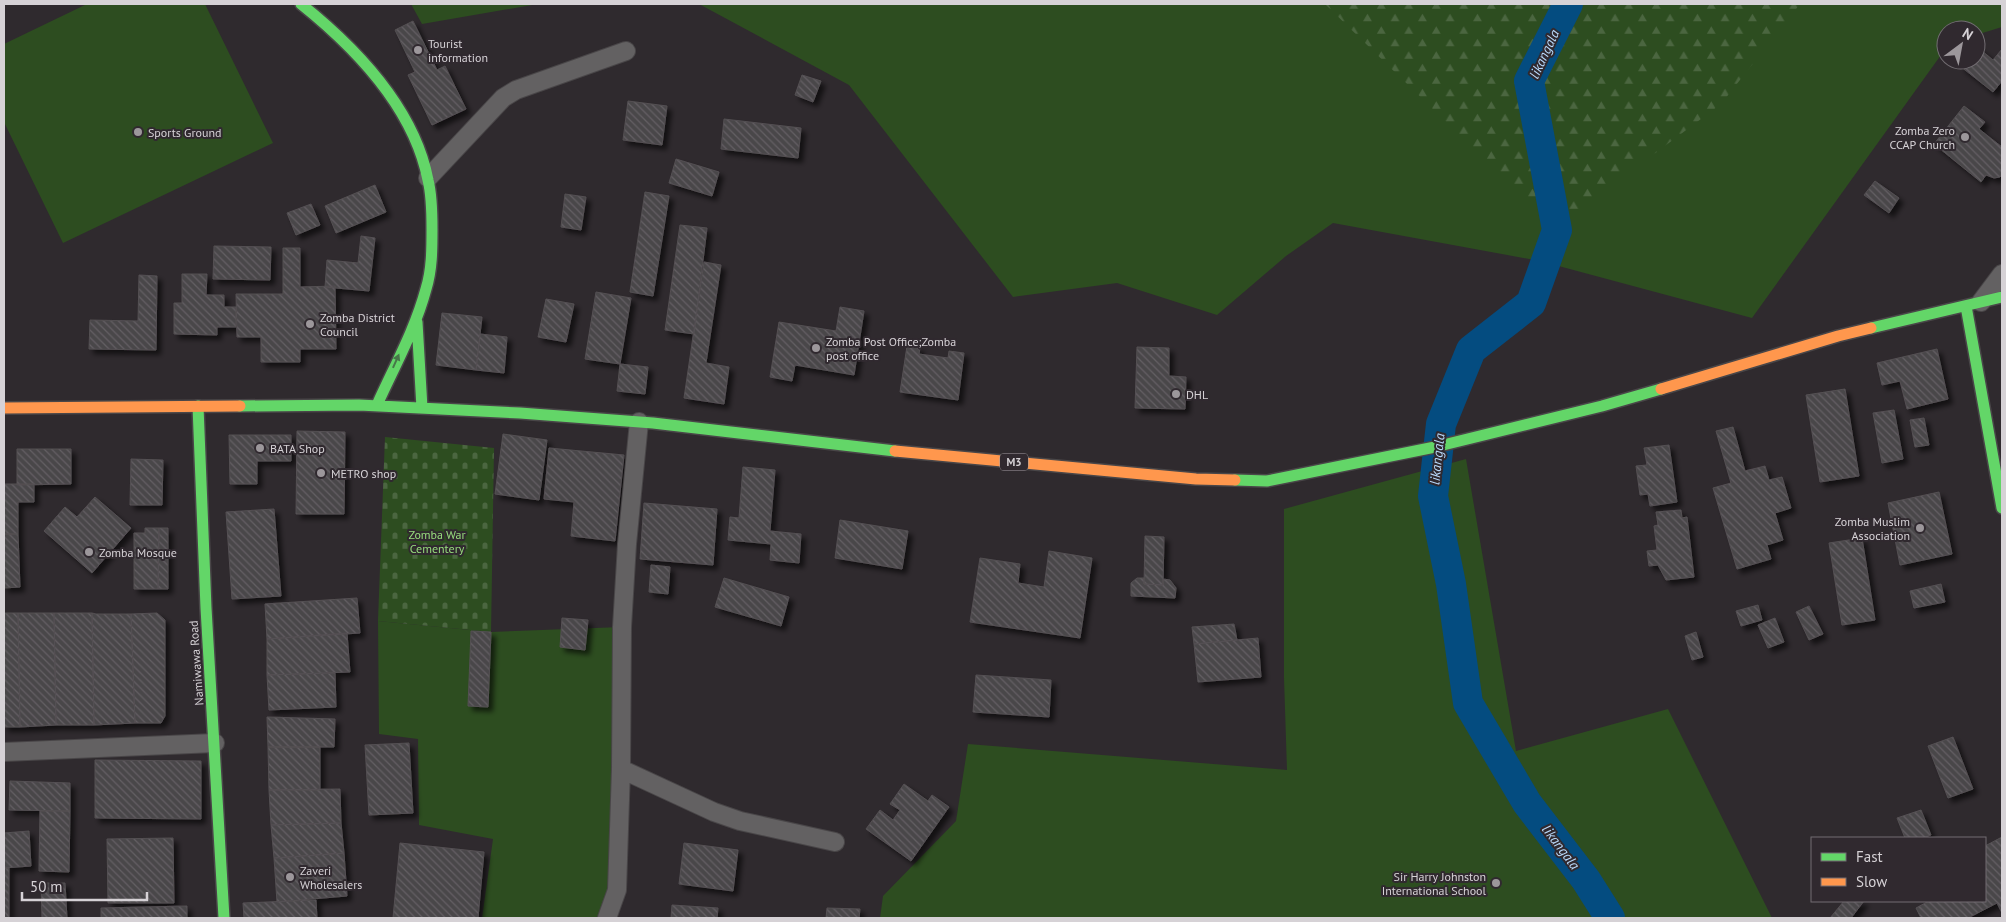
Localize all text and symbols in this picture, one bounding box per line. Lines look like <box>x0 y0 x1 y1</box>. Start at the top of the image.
north arrow <box>1936 20 1986 70</box>
text: N <box>1959 24 1977 44</box>
water label: likangala <box>1525 26 1563 81</box>
place label: Tourist information <box>428 36 488 65</box>
marker: Tourist information <box>412 44 424 56</box>
place label: Zomba Zero CCAP Church <box>1890 123 1955 152</box>
place label: Sports Ground <box>148 125 221 140</box>
marker: Sports Ground <box>132 126 144 138</box>
marker: Zomba Zero CCAP Church <box>1959 131 1971 143</box>
place label: Zomba District Council <box>320 310 395 339</box>
marker: Zomba District Council <box>304 318 316 330</box>
place label: Zomba Post Office;Zomba post office <box>826 334 956 363</box>
marker: Zomba Post Office;Zomba post office <box>810 342 822 354</box>
one-way arrow <box>393 354 401 368</box>
place label: DHL <box>1186 387 1208 402</box>
marker: DHL <box>1170 388 1182 400</box>
water label: likangala <box>1425 432 1449 486</box>
place label: BATA Shop <box>270 441 325 456</box>
marker: BATA Shop <box>254 442 266 454</box>
road number: M3 <box>1000 454 1028 471</box>
place label: METRO shop <box>331 466 396 481</box>
marker: METRO shop <box>315 467 327 479</box>
place label: Zomba Muslim Association <box>1835 514 1910 543</box>
marker: Zomba Muslim Association <box>1914 522 1926 534</box>
park label: Zomba War Cementery <box>409 527 466 556</box>
place label: Zomba Mosque <box>99 545 177 560</box>
marker: Zomba Mosque <box>83 546 95 558</box>
street label: Namiwawa Road <box>186 620 206 706</box>
water label: likangala <box>1538 821 1584 873</box>
legend <box>1811 837 1986 902</box>
text: Fast <box>1856 847 1883 866</box>
place label: Zaveri Wholesalers <box>300 863 362 892</box>
place label: Sir Harry Johnston International School <box>1382 869 1486 898</box>
scale bar <box>22 870 148 902</box>
marker: Zaveri Wholesalers <box>284 871 296 883</box>
text: Slow <box>1856 872 1887 891</box>
text: 50 m <box>30 877 63 896</box>
marker: Sir Harry Johnston International School <box>1490 877 1502 889</box>

